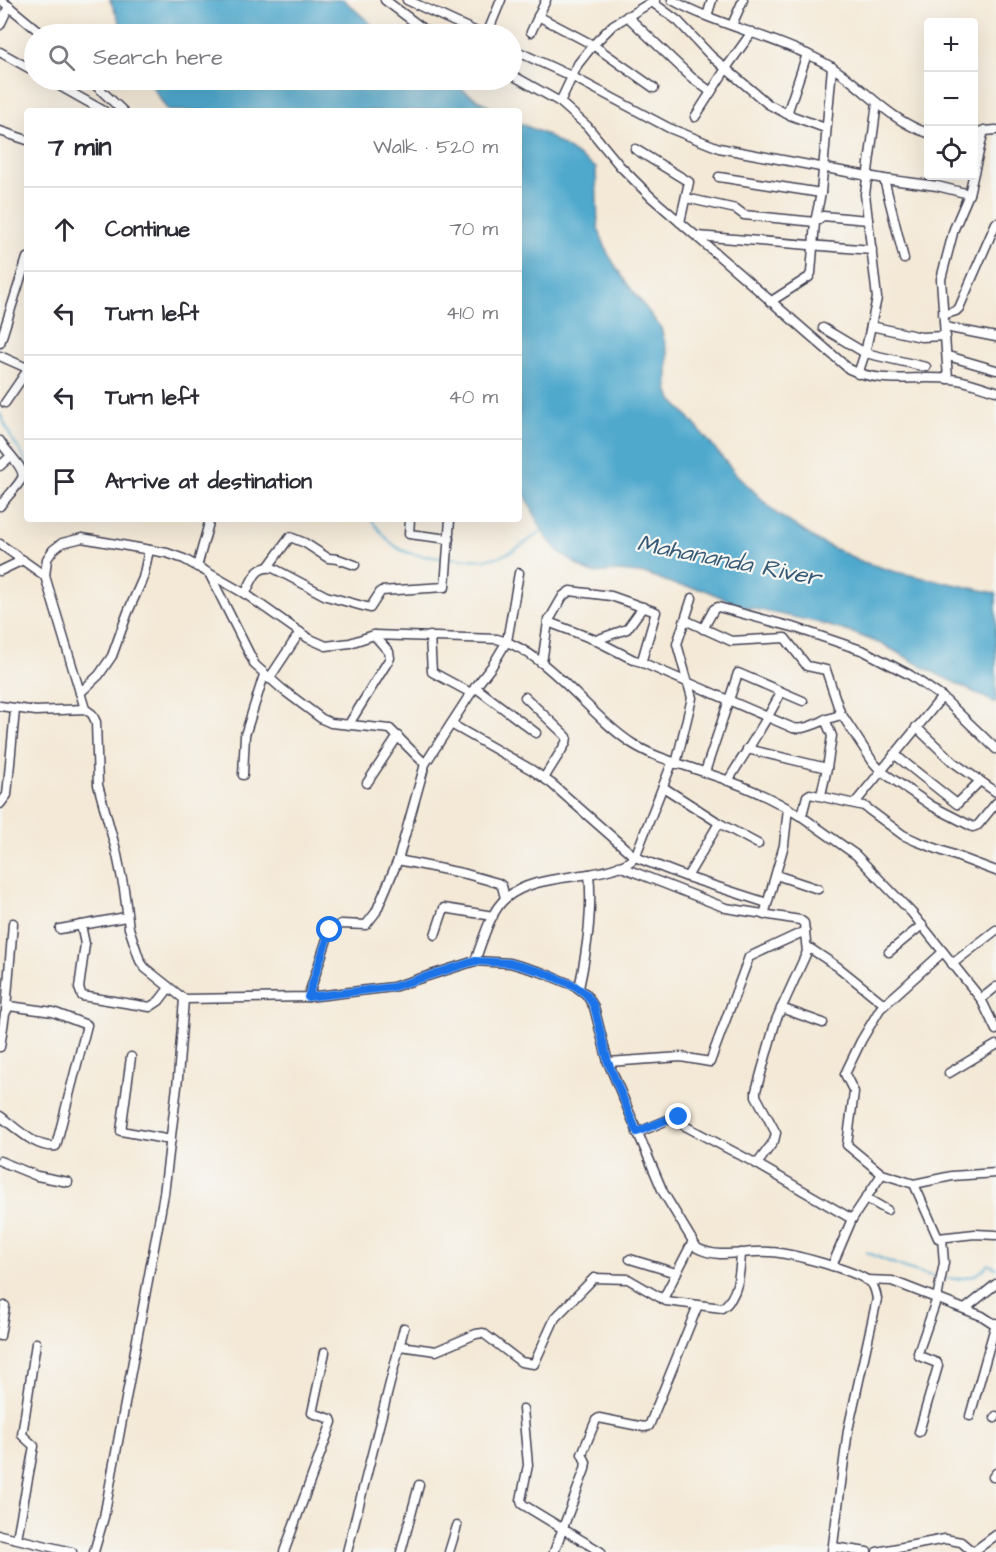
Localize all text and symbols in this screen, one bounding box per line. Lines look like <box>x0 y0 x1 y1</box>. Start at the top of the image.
map controls <box>924 18 978 180</box>
button: + <box>924 18 978 72</box>
search box <box>24 24 522 90</box>
icon: search <box>45 41 78 74</box>
text: Search here <box>93 42 223 73</box>
button: − <box>924 72 978 126</box>
button: locate <box>924 126 978 180</box>
text: 7 min <box>48 129 112 165</box>
text: Walk · 520 m <box>373 133 498 161</box>
icon: ahead <box>48 213 81 246</box>
text: Continue <box>105 214 190 245</box>
text: 70 m <box>450 215 498 243</box>
icon: left <box>48 297 81 330</box>
text: Turn left <box>105 298 199 329</box>
text: 410 m <box>446 299 498 327</box>
icon: left <box>48 381 81 414</box>
text: Turn left <box>105 382 199 413</box>
text: 40 m <box>448 383 498 411</box>
icon: arrive <box>48 465 81 498</box>
text: Arrive at destination <box>105 466 312 497</box>
water label: Mahananda River <box>634 527 826 596</box>
route start <box>316 916 342 942</box>
route end <box>665 1103 691 1129</box>

